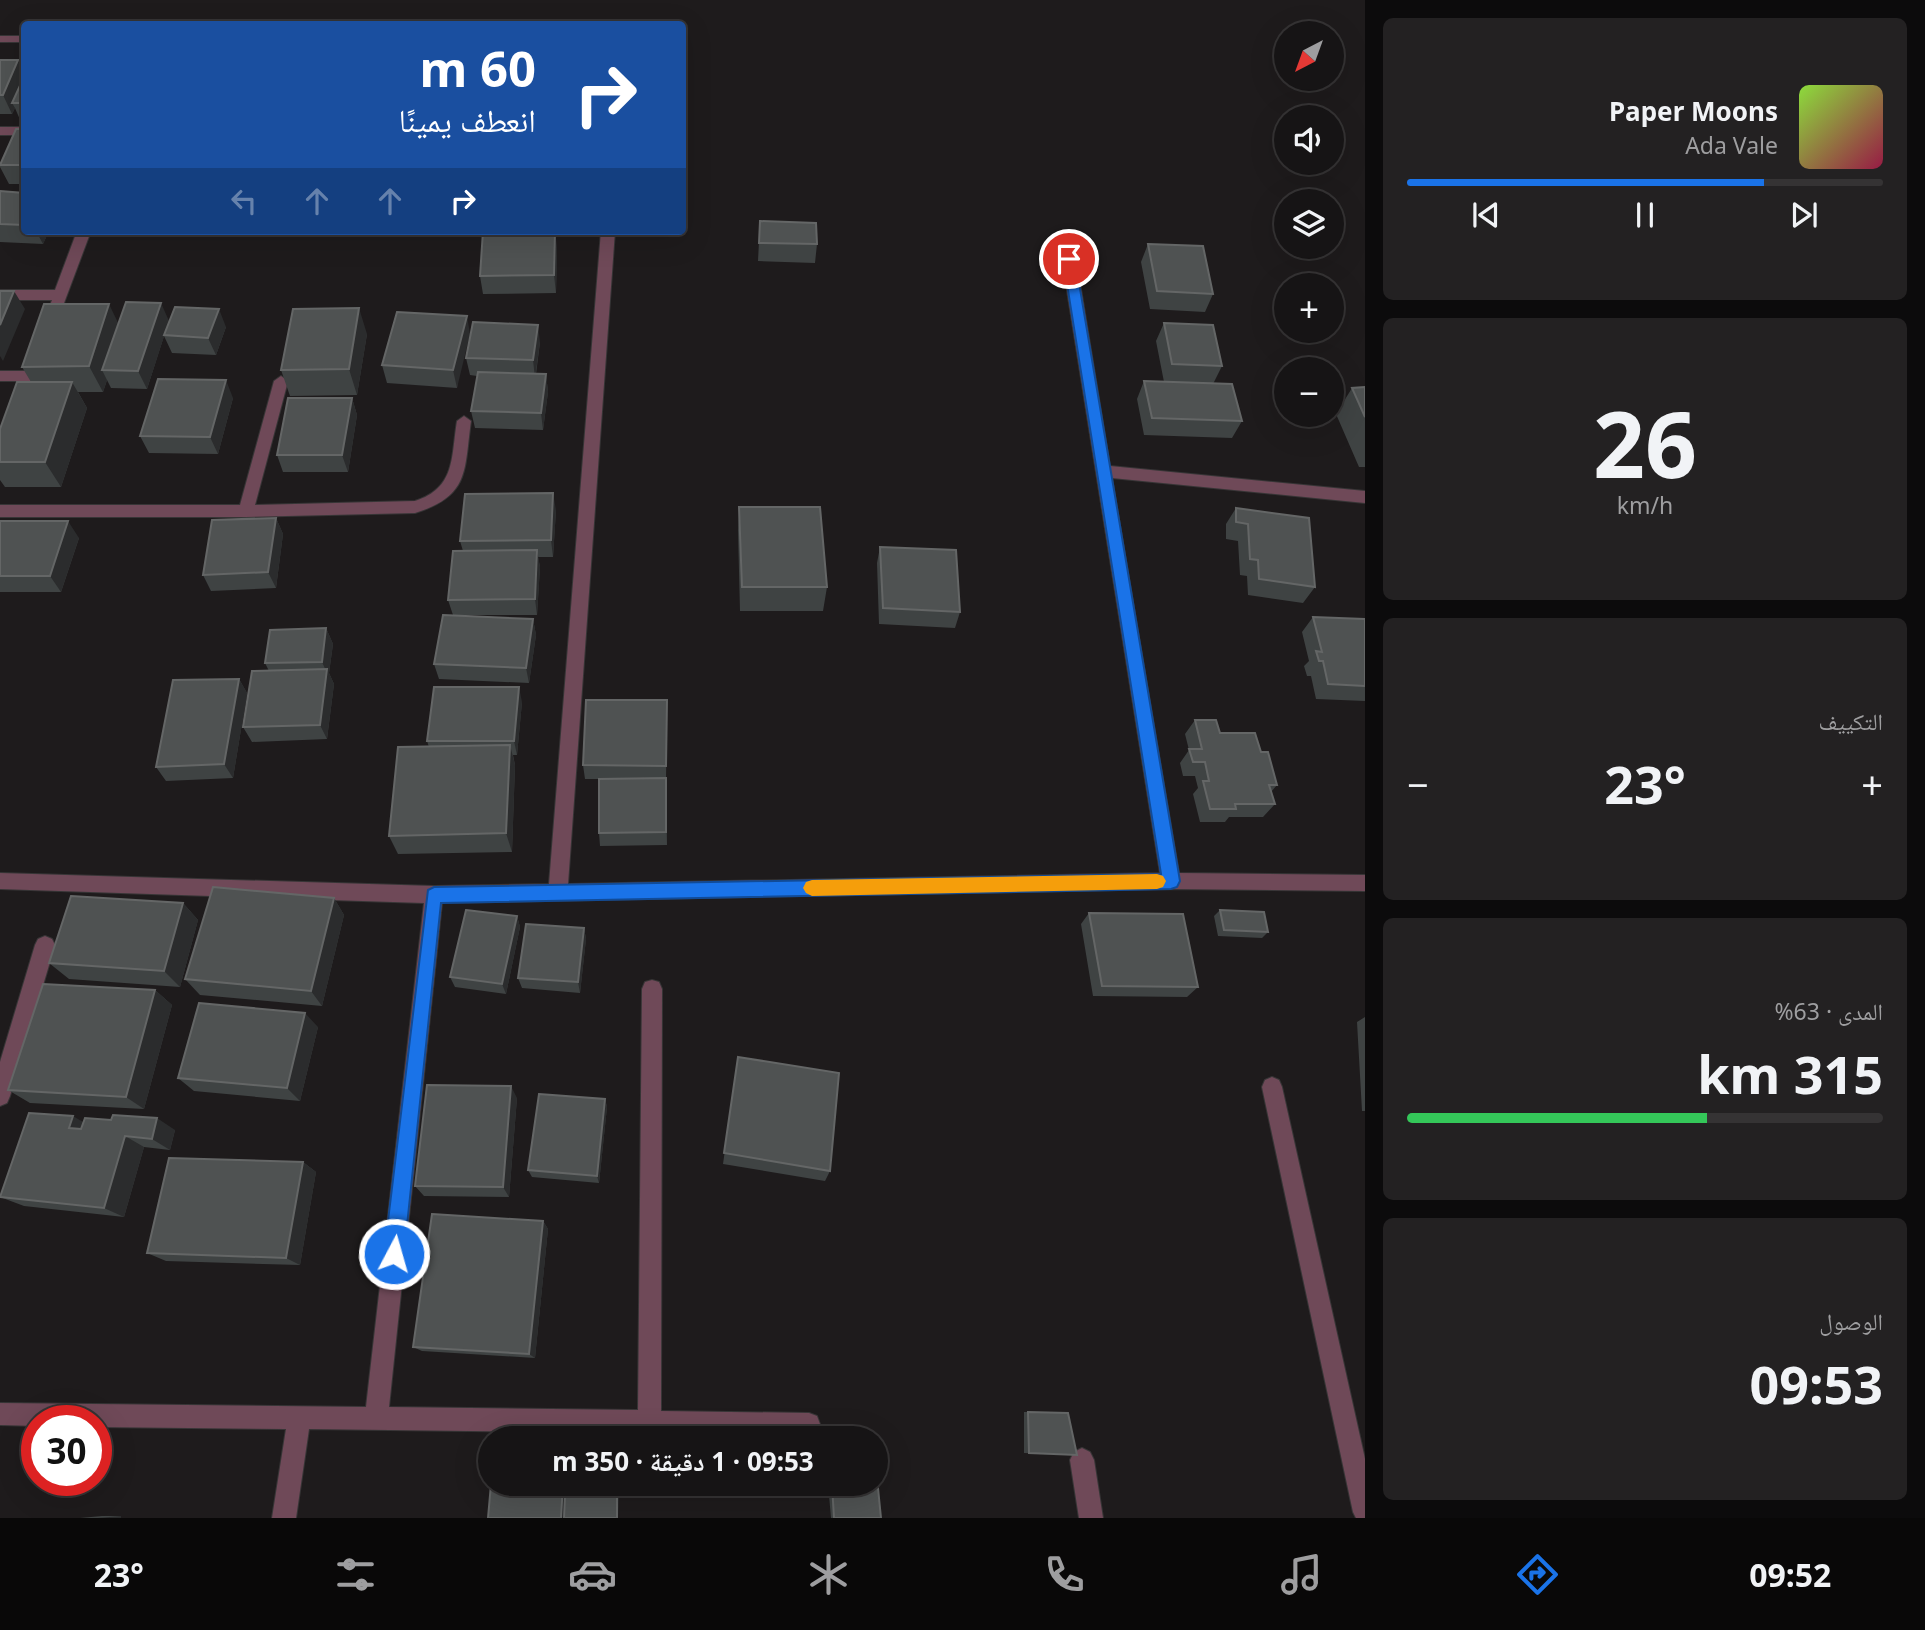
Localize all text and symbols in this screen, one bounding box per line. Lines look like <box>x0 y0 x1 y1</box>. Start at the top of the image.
north arrow <box>1274 21 1344 91</box>
map controls <box>1274 21 1344 427</box>
text: 60 m <box>419 35 536 101</box>
icon: right <box>560 49 651 140</box>
text: Paper Moons <box>1609 93 1778 129</box>
text: انعطف يمينًا <box>399 98 536 141</box>
button: sound <box>1274 105 1344 175</box>
text: Ada Vale <box>1685 129 1778 161</box>
icon: left <box>225 182 263 220</box>
icon: ahead <box>298 182 336 220</box>
icon: ahead <box>371 182 409 220</box>
icon: right <box>444 182 482 220</box>
button: layers <box>1274 189 1344 259</box>
icon: previous <box>1467 196 1505 234</box>
icon: pause <box>1626 196 1664 234</box>
icon: next <box>1785 196 1823 234</box>
pin <box>1039 229 1099 289</box>
icon: arrive <box>1050 240 1088 278</box>
button: + <box>1274 273 1344 343</box>
button: − <box>1274 357 1344 427</box>
text: 26 <box>1593 381 1697 505</box>
text: km/h <box>1617 489 1673 521</box>
text: التكييف <box>1818 705 1883 737</box>
text: 23° <box>1604 748 1686 819</box>
text: − <box>1407 758 1429 810</box>
text: + <box>1861 758 1883 810</box>
text: المدى · 63% <box>1774 995 1883 1027</box>
text: 315 km <box>1697 1038 1883 1109</box>
position arrow <box>357 1217 431 1291</box>
text: الوصول <box>1819 1305 1883 1337</box>
text: 09:53 <box>1749 1348 1883 1419</box>
speed limit sign: 30 <box>21 1405 112 1496</box>
text: 09:53 · 1 دقيقة · 350 m <box>552 1443 814 1479</box>
icon: filters <box>331 1550 380 1599</box>
icon: car <box>568 1550 617 1599</box>
icon: climate <box>804 1550 853 1599</box>
icon: phone <box>1040 1550 1089 1599</box>
icon: music <box>1277 1550 1326 1599</box>
icon: directions <box>1513 1550 1562 1599</box>
text: 23° <box>94 1553 144 1596</box>
text: 09:52 <box>1749 1553 1831 1596</box>

